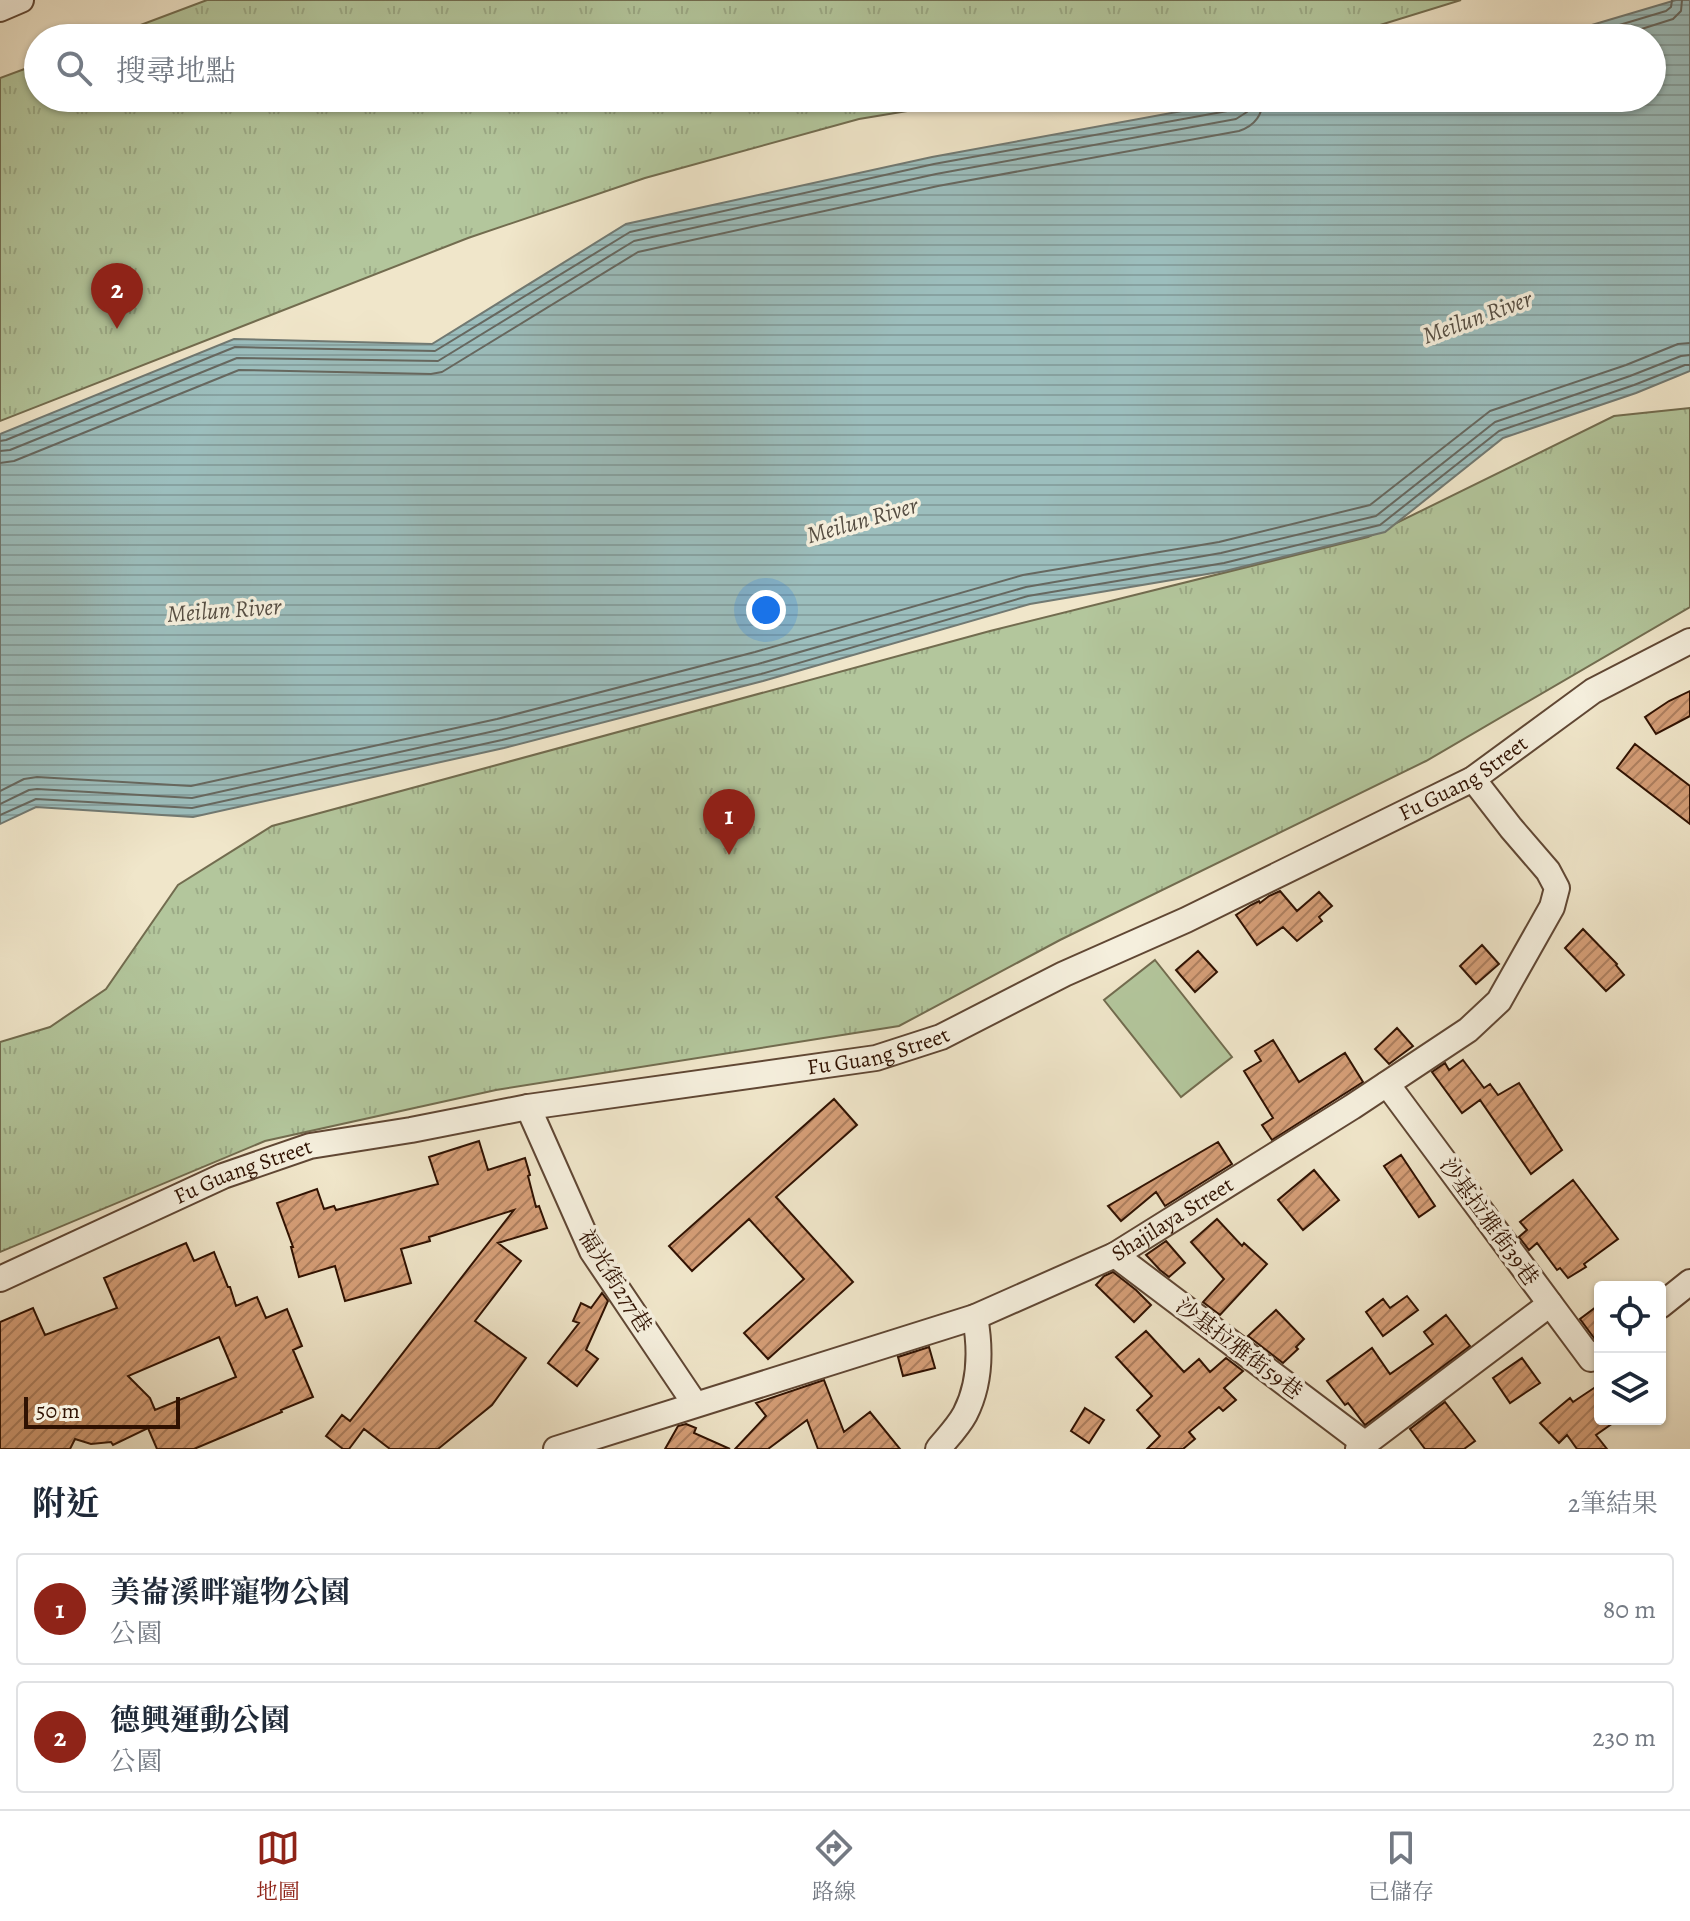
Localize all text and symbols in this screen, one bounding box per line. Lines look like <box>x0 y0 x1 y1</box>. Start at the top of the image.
search box <box>24 24 1666 112</box>
icon: search <box>52 46 96 90</box>
text: 搜尋地點 <box>116 51 236 91</box>
pin: 2 <box>91 263 143 329</box>
water label: Meilun River <box>1418 282 1537 352</box>
water label: Meilun River <box>803 489 922 551</box>
water label: Meilun River <box>166 590 283 630</box>
your location <box>746 590 786 630</box>
street label: Fu Guang Street <box>1394 729 1534 828</box>
pin: 1 <box>703 789 755 855</box>
street label: Fu Guang Street <box>805 1020 955 1083</box>
street label: Fu Guang Street <box>169 1131 316 1212</box>
street label: 沙基拉雅街39巷 <box>1432 1152 1546 1292</box>
street label: Shajilaya Street <box>1106 1170 1239 1269</box>
street label: 福光街277巷 <box>571 1223 659 1339</box>
map controls <box>1594 1281 1666 1425</box>
button: locate <box>1594 1281 1666 1353</box>
street label: 沙基拉雅街59巷 <box>1169 1291 1309 1407</box>
button: layers <box>1594 1353 1666 1425</box>
scale bar <box>24 1393 180 1429</box>
text: 50 m <box>36 1396 80 1426</box>
text: 附近 <box>32 1480 100 1527</box>
text: 2筆結果 <box>1568 1486 1658 1521</box>
text: 美崙溪畔寵物公園 <box>110 1572 350 1612</box>
text: 1 <box>55 1592 65 1627</box>
text: 80 m <box>1603 1592 1656 1627</box>
text: 公園 <box>110 1616 162 1651</box>
text: 德興運動公園 <box>110 1700 290 1740</box>
text: 2 <box>54 1720 66 1755</box>
text: 230 m <box>1592 1720 1656 1755</box>
text: 公園 <box>110 1744 162 1779</box>
tab: 地圖 <box>256 1826 300 1907</box>
tab: 路線 <box>812 1826 856 1907</box>
tab: 已儲存 <box>1368 1826 1434 1907</box>

